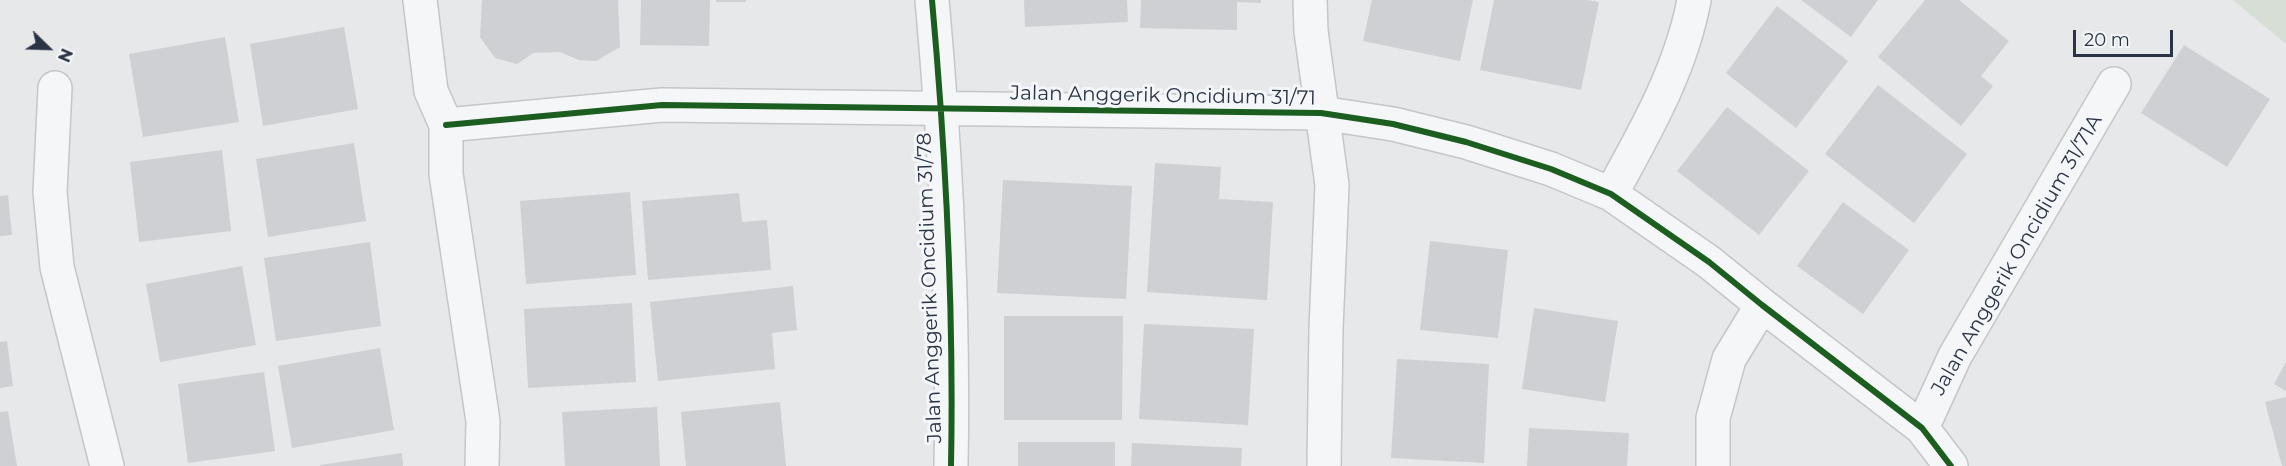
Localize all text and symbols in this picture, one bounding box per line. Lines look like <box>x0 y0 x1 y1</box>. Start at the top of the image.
north arrow <box>18 18 78 78</box>
scale bar <box>2076 18 2176 56</box>
text: 20 m <box>2084 29 2130 51</box>
text: N <box>54 46 76 65</box>
street label: Jalan Anggerik Oncidium 31/71 <box>1010 81 1316 111</box>
street label: Jalan Anggerik Oncidium 31/71A <box>1927 110 2107 400</box>
street label: Jalan Anggerik Oncidium 31/78 <box>913 132 947 444</box>

